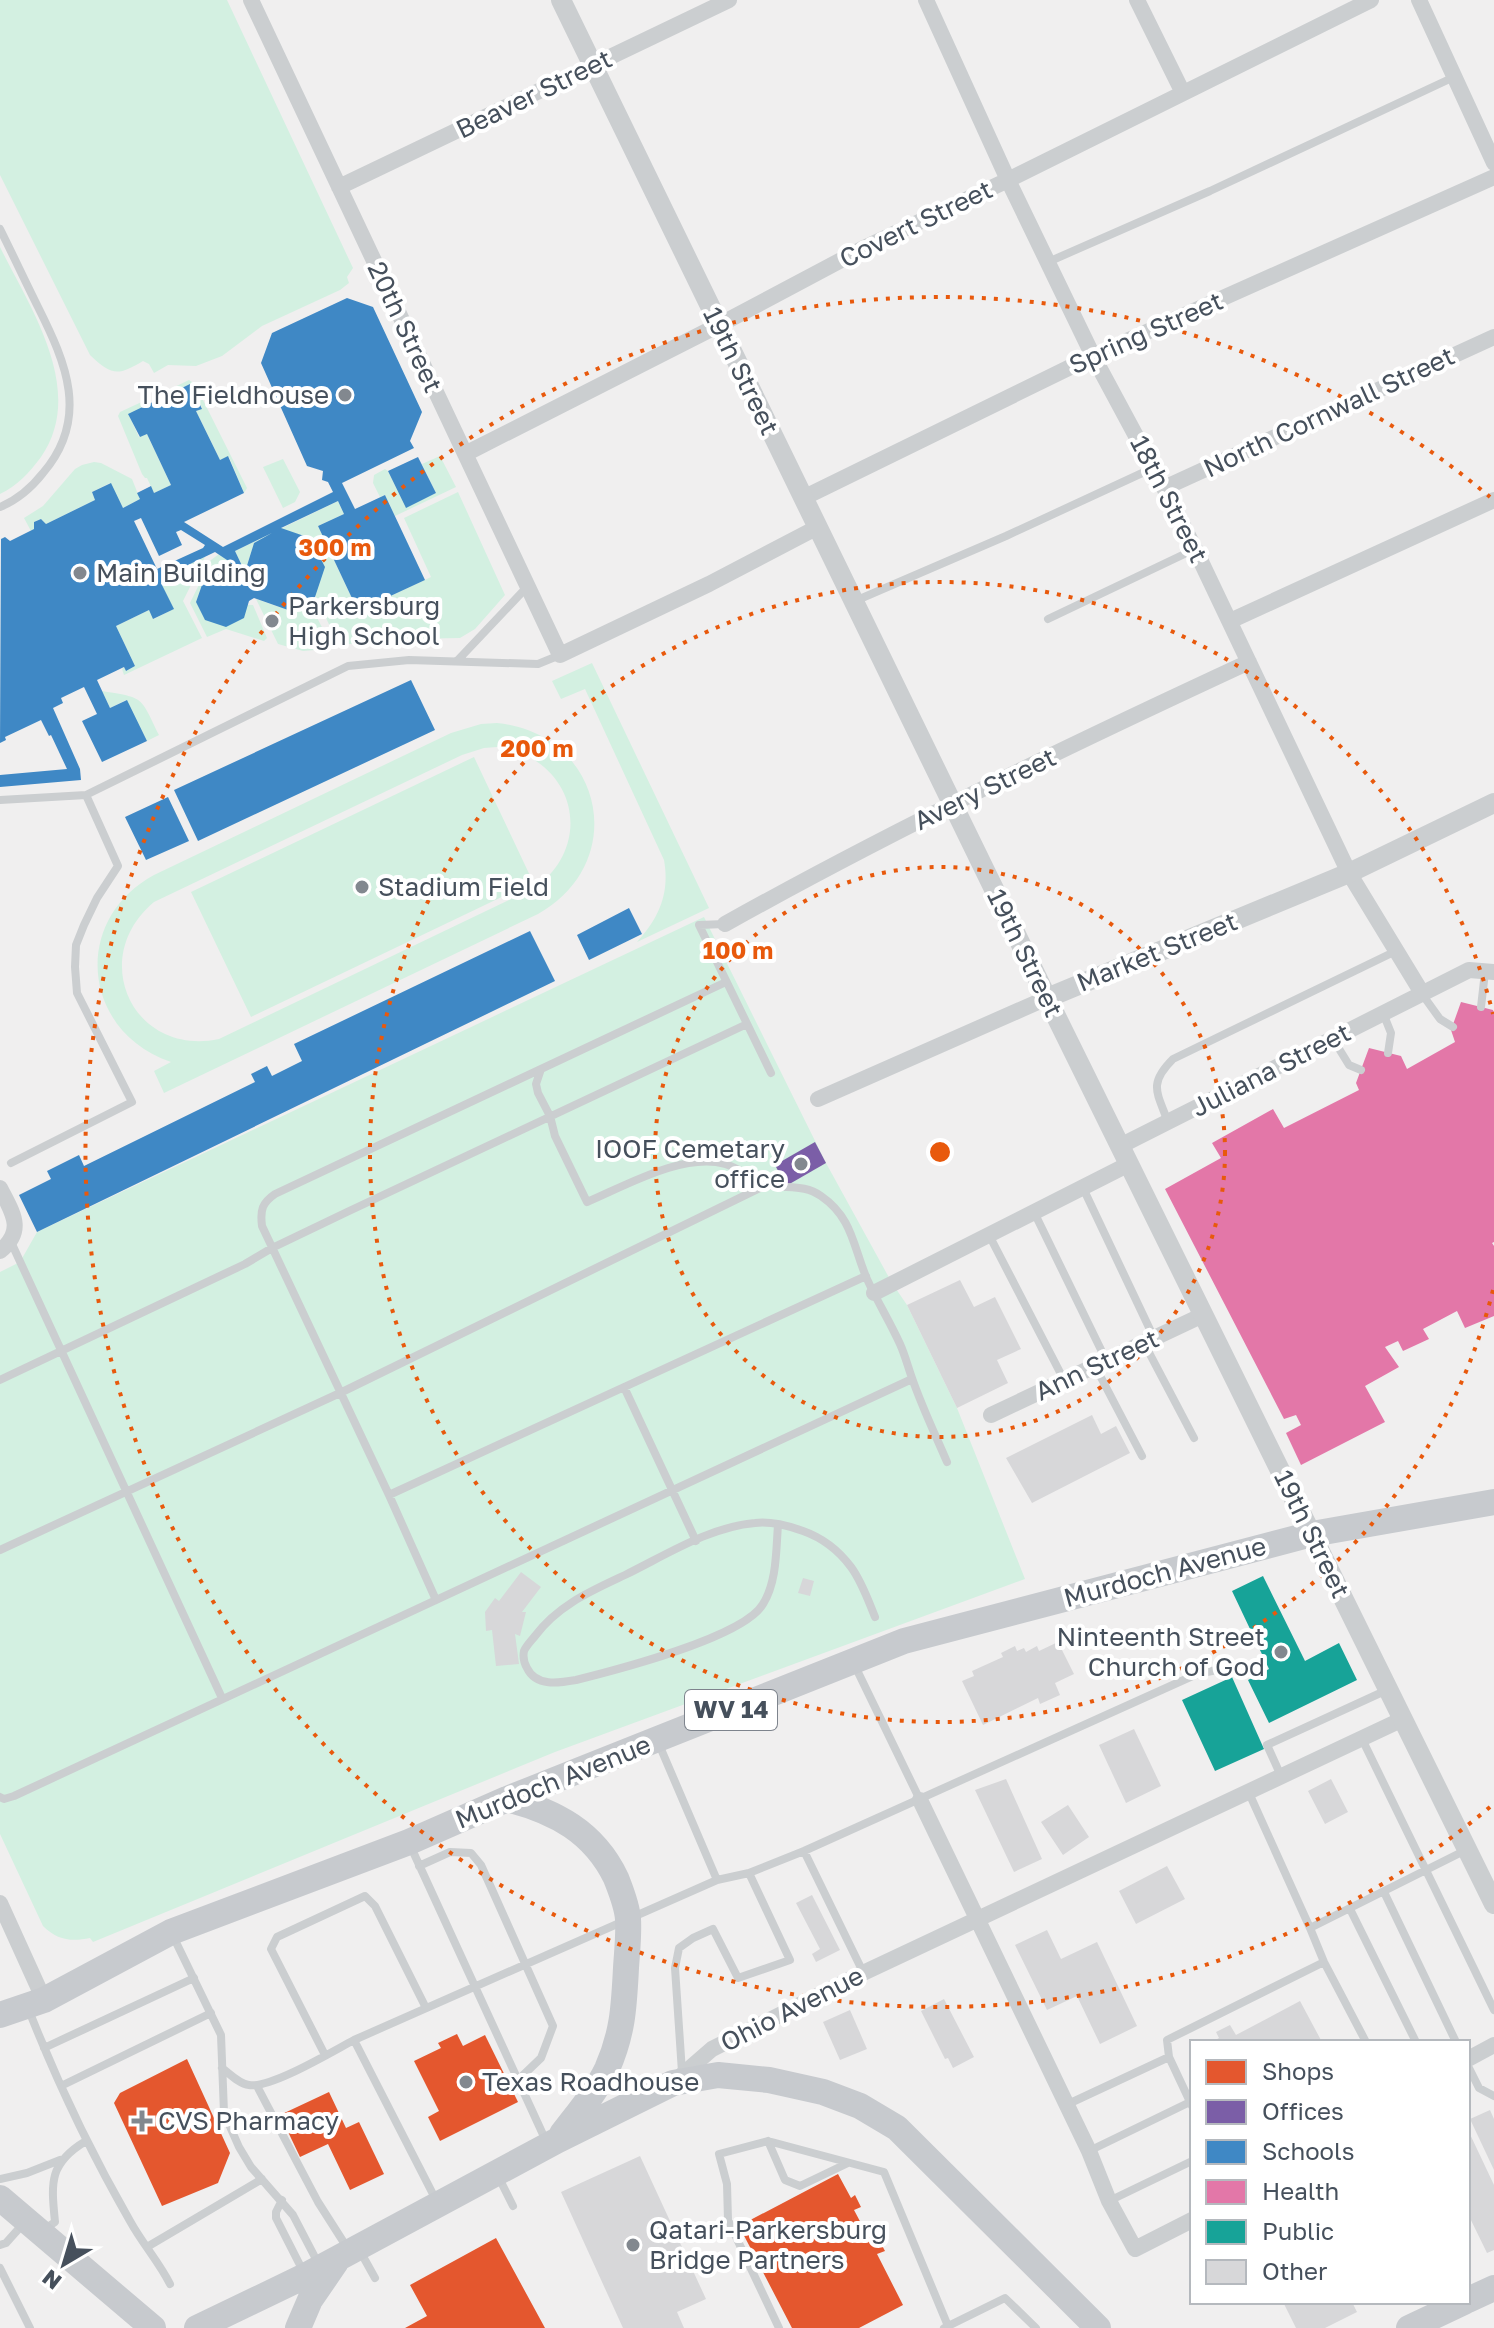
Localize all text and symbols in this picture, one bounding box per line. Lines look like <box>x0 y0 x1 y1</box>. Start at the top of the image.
street label: Beaver Street <box>451 42 617 145</box>
street label: Covert Street <box>834 173 997 274</box>
street label: 20th Street <box>362 256 449 397</box>
street label: Spring Street <box>1064 285 1228 380</box>
street label: 19th Street <box>697 302 786 440</box>
street label: North Cornwall Street <box>1198 340 1459 483</box>
place label: The Fieldhouse <box>138 379 329 410</box>
marker: The Fieldhouse <box>336 386 354 404</box>
street label: 18th Street <box>1124 430 1215 567</box>
text: 300 m <box>299 532 371 561</box>
place label: Main Building <box>96 557 266 588</box>
marker: Main Building <box>71 564 89 582</box>
place label: Parkersburg High School <box>288 590 440 651</box>
marker: Parkersburg High School <box>263 612 281 630</box>
text: 200 m <box>501 733 573 762</box>
street label: Avery Street <box>909 741 1061 836</box>
place label: Stadium Field <box>378 871 549 902</box>
marker: Stadium Field <box>353 878 371 896</box>
street label: 19th Street <box>981 884 1070 1022</box>
street label: Market Street <box>1072 905 1242 998</box>
text: 100 m <box>703 935 773 964</box>
street label: Juliana Street <box>1186 1016 1355 1123</box>
place label: IOOF Cemetary office <box>595 1133 785 1194</box>
centre of rings <box>926 1138 954 1166</box>
marker: IOOF Cemetary office <box>792 1155 810 1173</box>
street label: Ann Street <box>1030 1322 1164 1407</box>
street label: 19th Street <box>1268 1465 1357 1603</box>
street label: Murdoch Avenue <box>1060 1530 1269 1613</box>
place label: Ninteenth Street Church of God <box>1056 1621 1265 1682</box>
marker: Ninteenth Street Church of God <box>1272 1643 1290 1661</box>
road number: WV 14 <box>685 1690 777 1730</box>
street label: Murdoch Avenue <box>451 1728 655 1835</box>
street label: Ohio Avenue <box>715 1959 868 2058</box>
legend <box>1190 2040 1470 2304</box>
text: Shops <box>1262 2056 1334 2085</box>
place label: Texas Roadhouse <box>482 2066 699 2097</box>
marker: Texas Roadhouse <box>457 2073 475 2091</box>
text: Offices <box>1262 2096 1344 2125</box>
place label: CVS Pharmacy <box>158 2105 340 2136</box>
marker: CVS Pharmacy <box>133 2112 151 2130</box>
text: Schools <box>1262 2136 1354 2165</box>
text: Health <box>1262 2176 1339 2205</box>
place label: Qatari-Parkersburg Bridge Partners <box>649 2214 887 2275</box>
text: Public <box>1262 2216 1334 2245</box>
north arrow <box>24 2224 104 2304</box>
marker: Qatari-Parkersburg Bridge Partners <box>624 2236 642 2254</box>
text: Other <box>1262 2256 1327 2285</box>
text: N <box>36 2264 66 2296</box>

